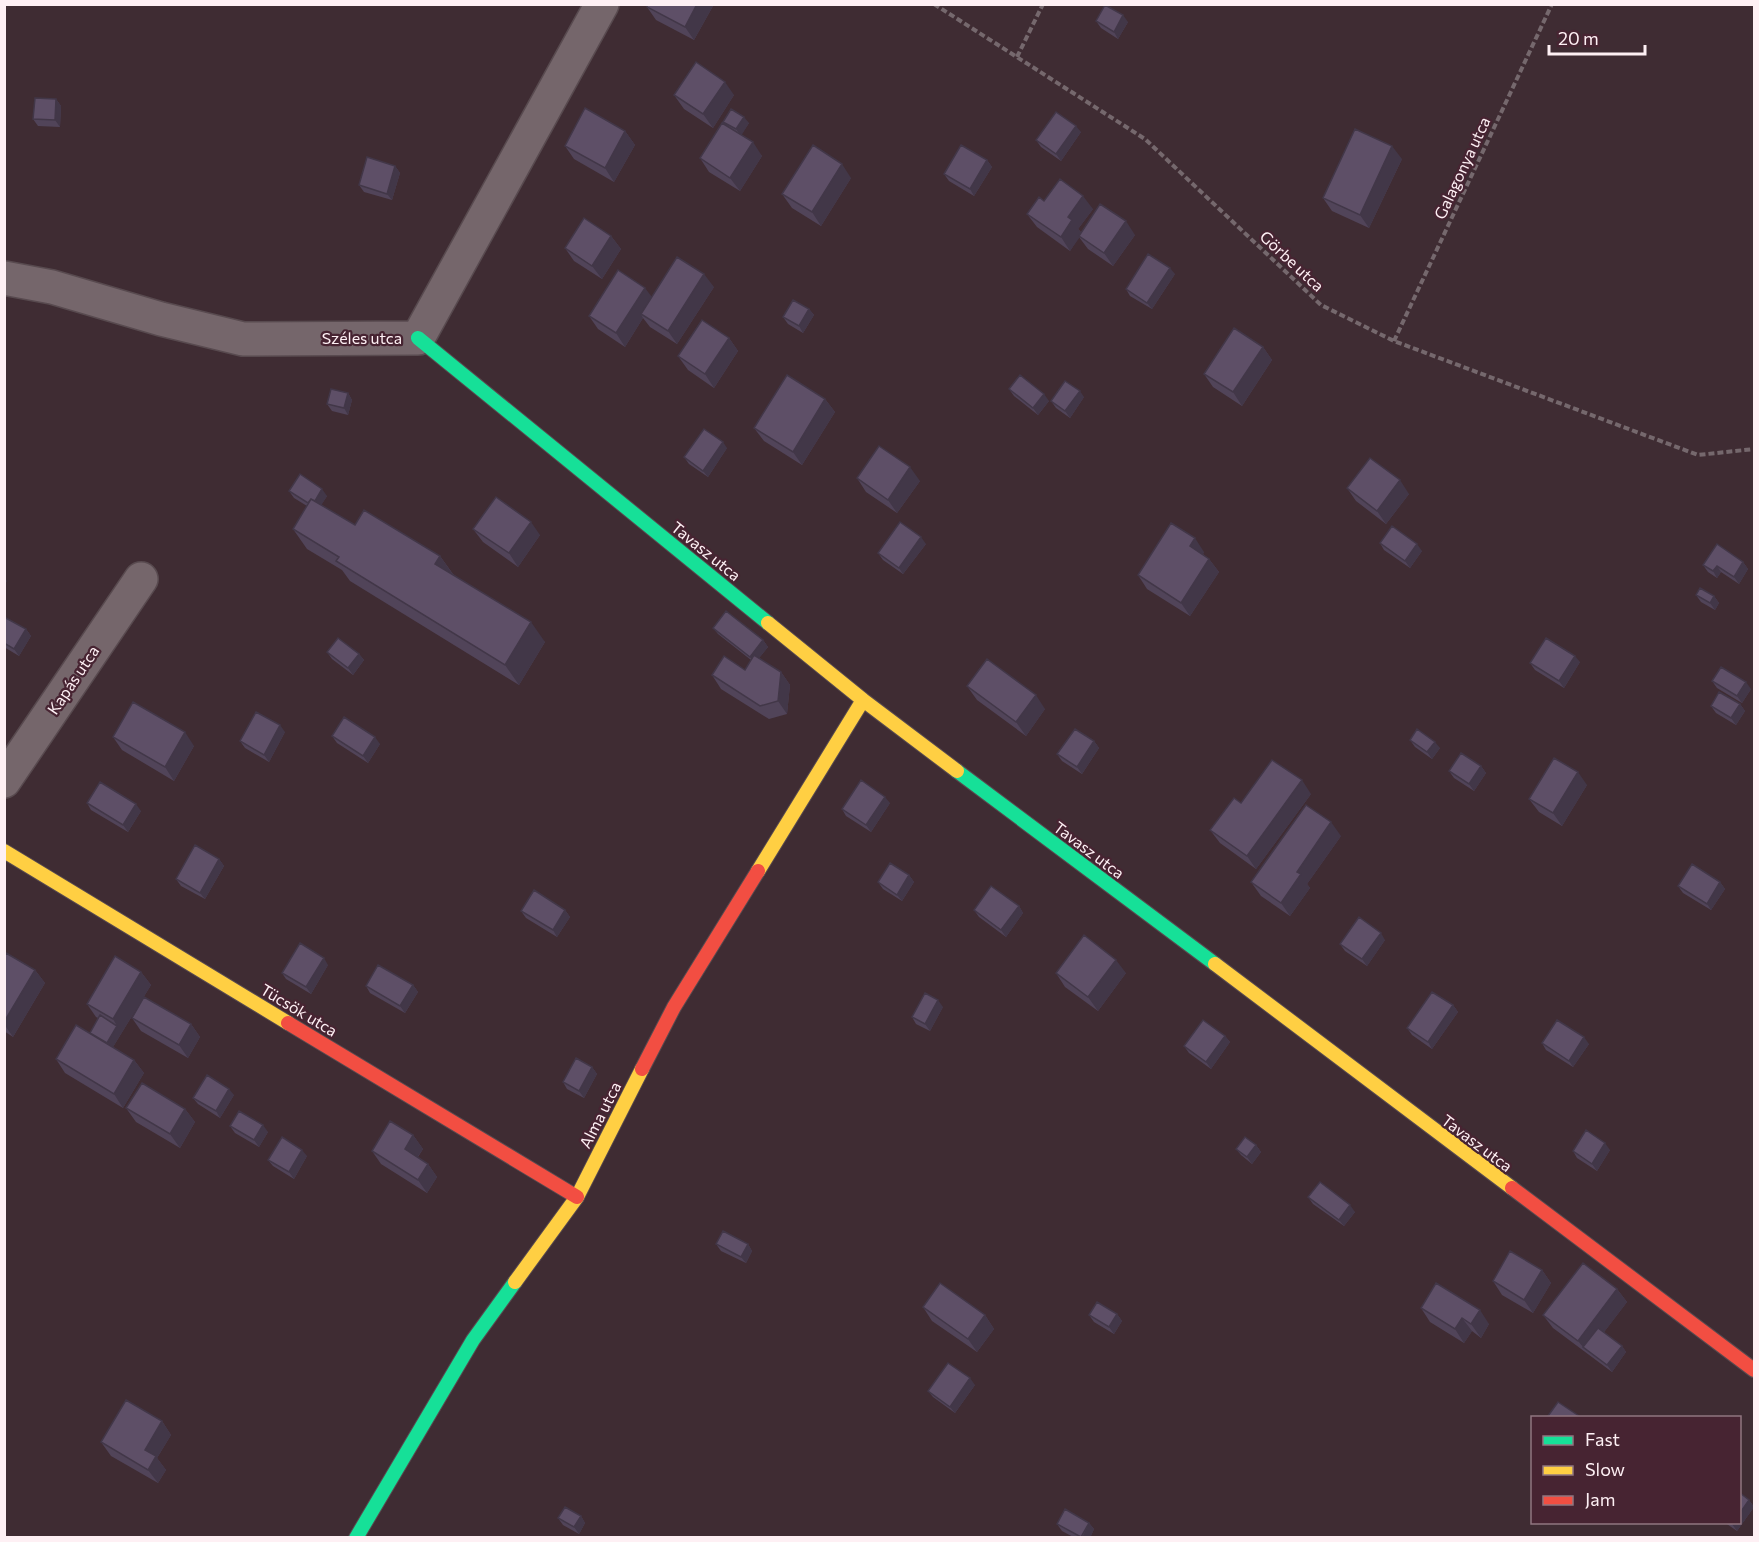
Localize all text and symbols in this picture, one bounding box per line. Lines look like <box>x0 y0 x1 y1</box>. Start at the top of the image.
scale bar <box>1549 18 1645 56</box>
text: 20 m <box>1558 27 1599 49</box>
street label: Galagonya utca <box>1430 114 1494 222</box>
street label: Görbe utca <box>1256 226 1328 295</box>
street label: Széles utca <box>322 328 402 347</box>
street label: Tavasz utca <box>668 517 745 584</box>
street label: Kapás utca <box>43 642 103 718</box>
street label: Tavasz utca <box>1050 817 1128 882</box>
street label: Tücsök utca <box>257 979 341 1040</box>
street label: Alma utca <box>575 1078 624 1151</box>
street label: Tavasz utca <box>1438 1110 1516 1175</box>
legend <box>1531 1416 1741 1524</box>
text: Fast <box>1585 1428 1620 1450</box>
text: Slow <box>1585 1458 1625 1480</box>
text: Jam <box>1585 1488 1615 1510</box>

